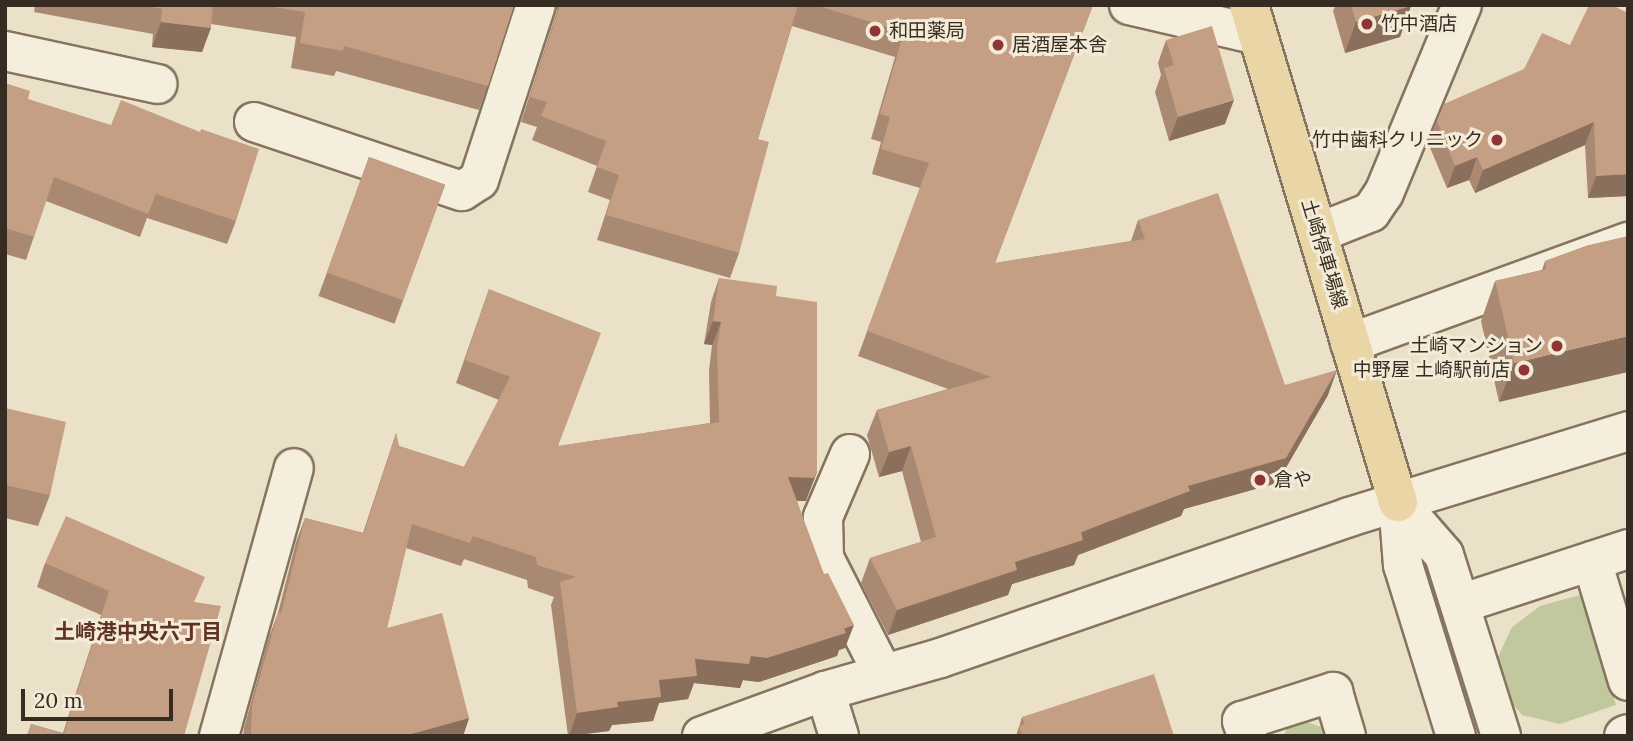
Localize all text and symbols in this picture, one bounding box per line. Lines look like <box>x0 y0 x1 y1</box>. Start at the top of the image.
place label: 竹中酒店 <box>1381 13 1457 35</box>
marker: 竹中酒店 <box>1359 16 1375 32</box>
place label: 和田薬局 <box>889 20 965 42</box>
marker: 和田薬局 <box>867 23 883 39</box>
place label: 居酒屋本舎 <box>1012 34 1107 56</box>
marker: 居酒屋本舎 <box>990 37 1006 53</box>
place label: 竹中歯科クリニック <box>1312 129 1483 151</box>
marker: 竹中歯科クリニック <box>1489 132 1505 148</box>
street label: 土崎停車場線 <box>1296 196 1352 312</box>
place label: 土崎マンション <box>1410 335 1543 357</box>
marker: 土崎マンション <box>1549 338 1565 354</box>
place label: 中野屋 土崎駅前店 <box>1353 359 1510 381</box>
marker: 中野屋 土崎駅前店 <box>1516 362 1532 378</box>
place label: 倉や <box>1274 469 1312 491</box>
marker: 倉や <box>1252 472 1268 488</box>
district label: 土崎港中央六丁目 <box>54 619 222 645</box>
scale bar <box>24 674 177 718</box>
text: 20 m <box>34 687 83 714</box>

